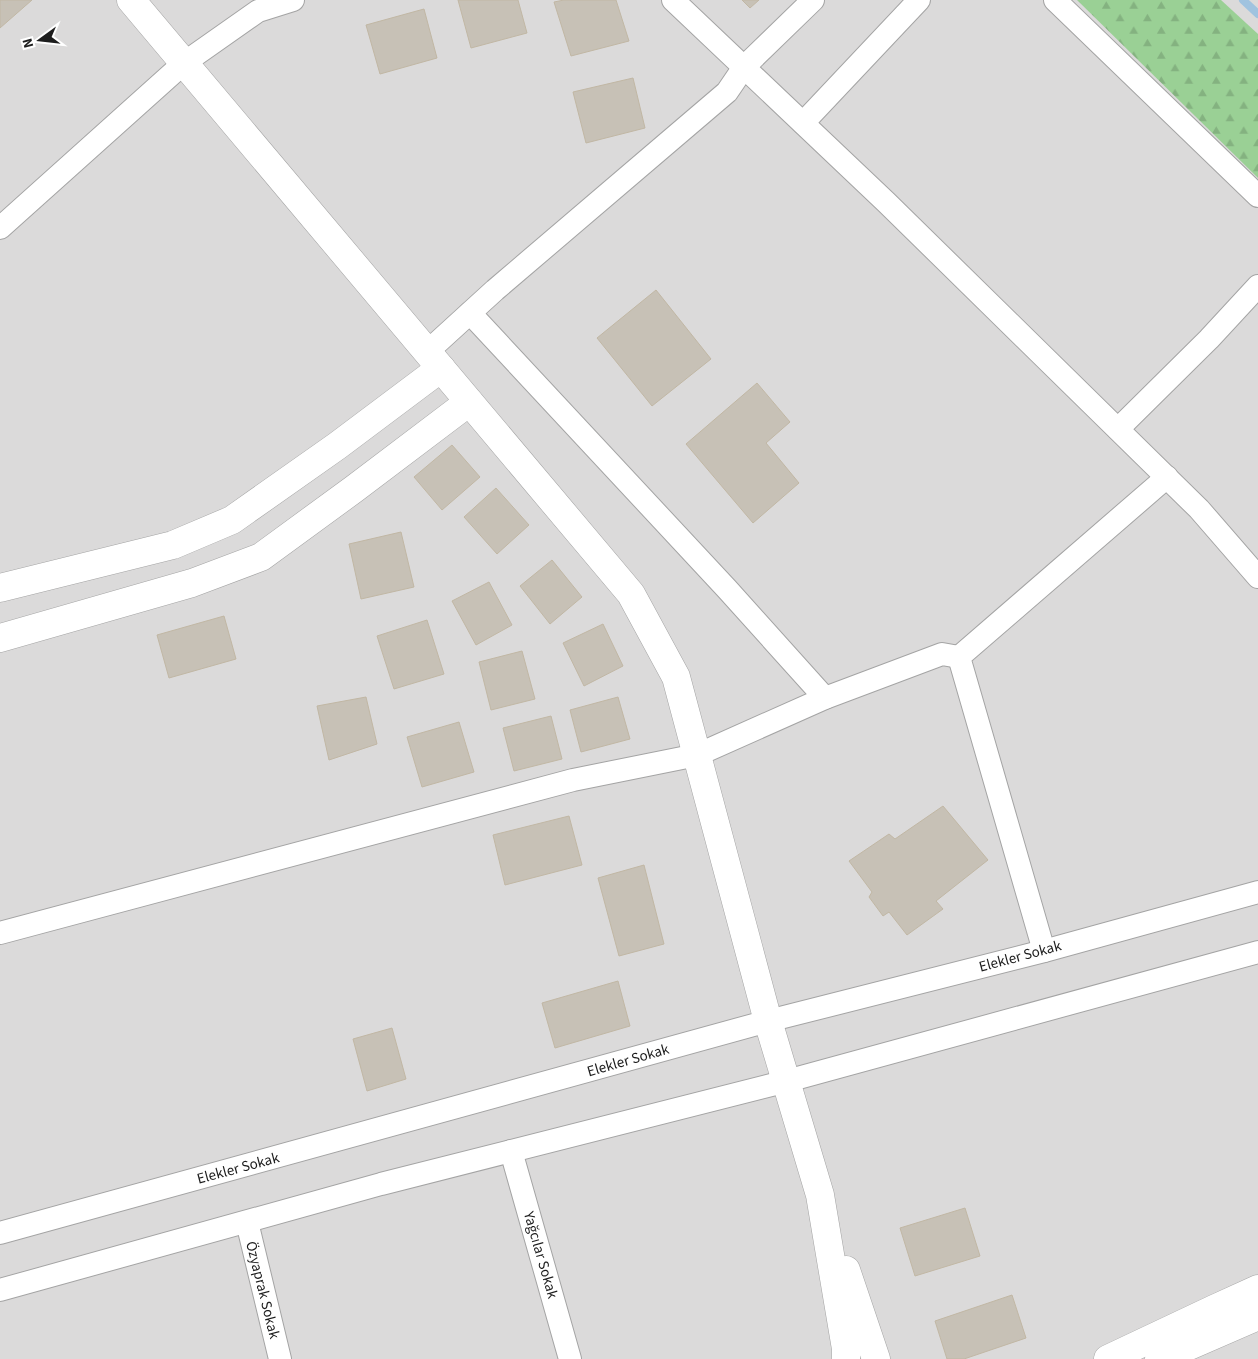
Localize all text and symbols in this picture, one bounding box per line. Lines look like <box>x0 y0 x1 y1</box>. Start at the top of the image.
north arrow <box>15 15 65 65</box>
text: N <box>18 36 39 50</box>
street label: Elekler Sokak <box>977 935 1064 978</box>
street label: Elekler Sokak <box>585 1039 672 1082</box>
street label: Elekler Sokak <box>195 1147 282 1190</box>
street label: Yağcılar Sokak <box>518 1208 563 1302</box>
street label: Özyaprak Sokak <box>240 1239 285 1342</box>

